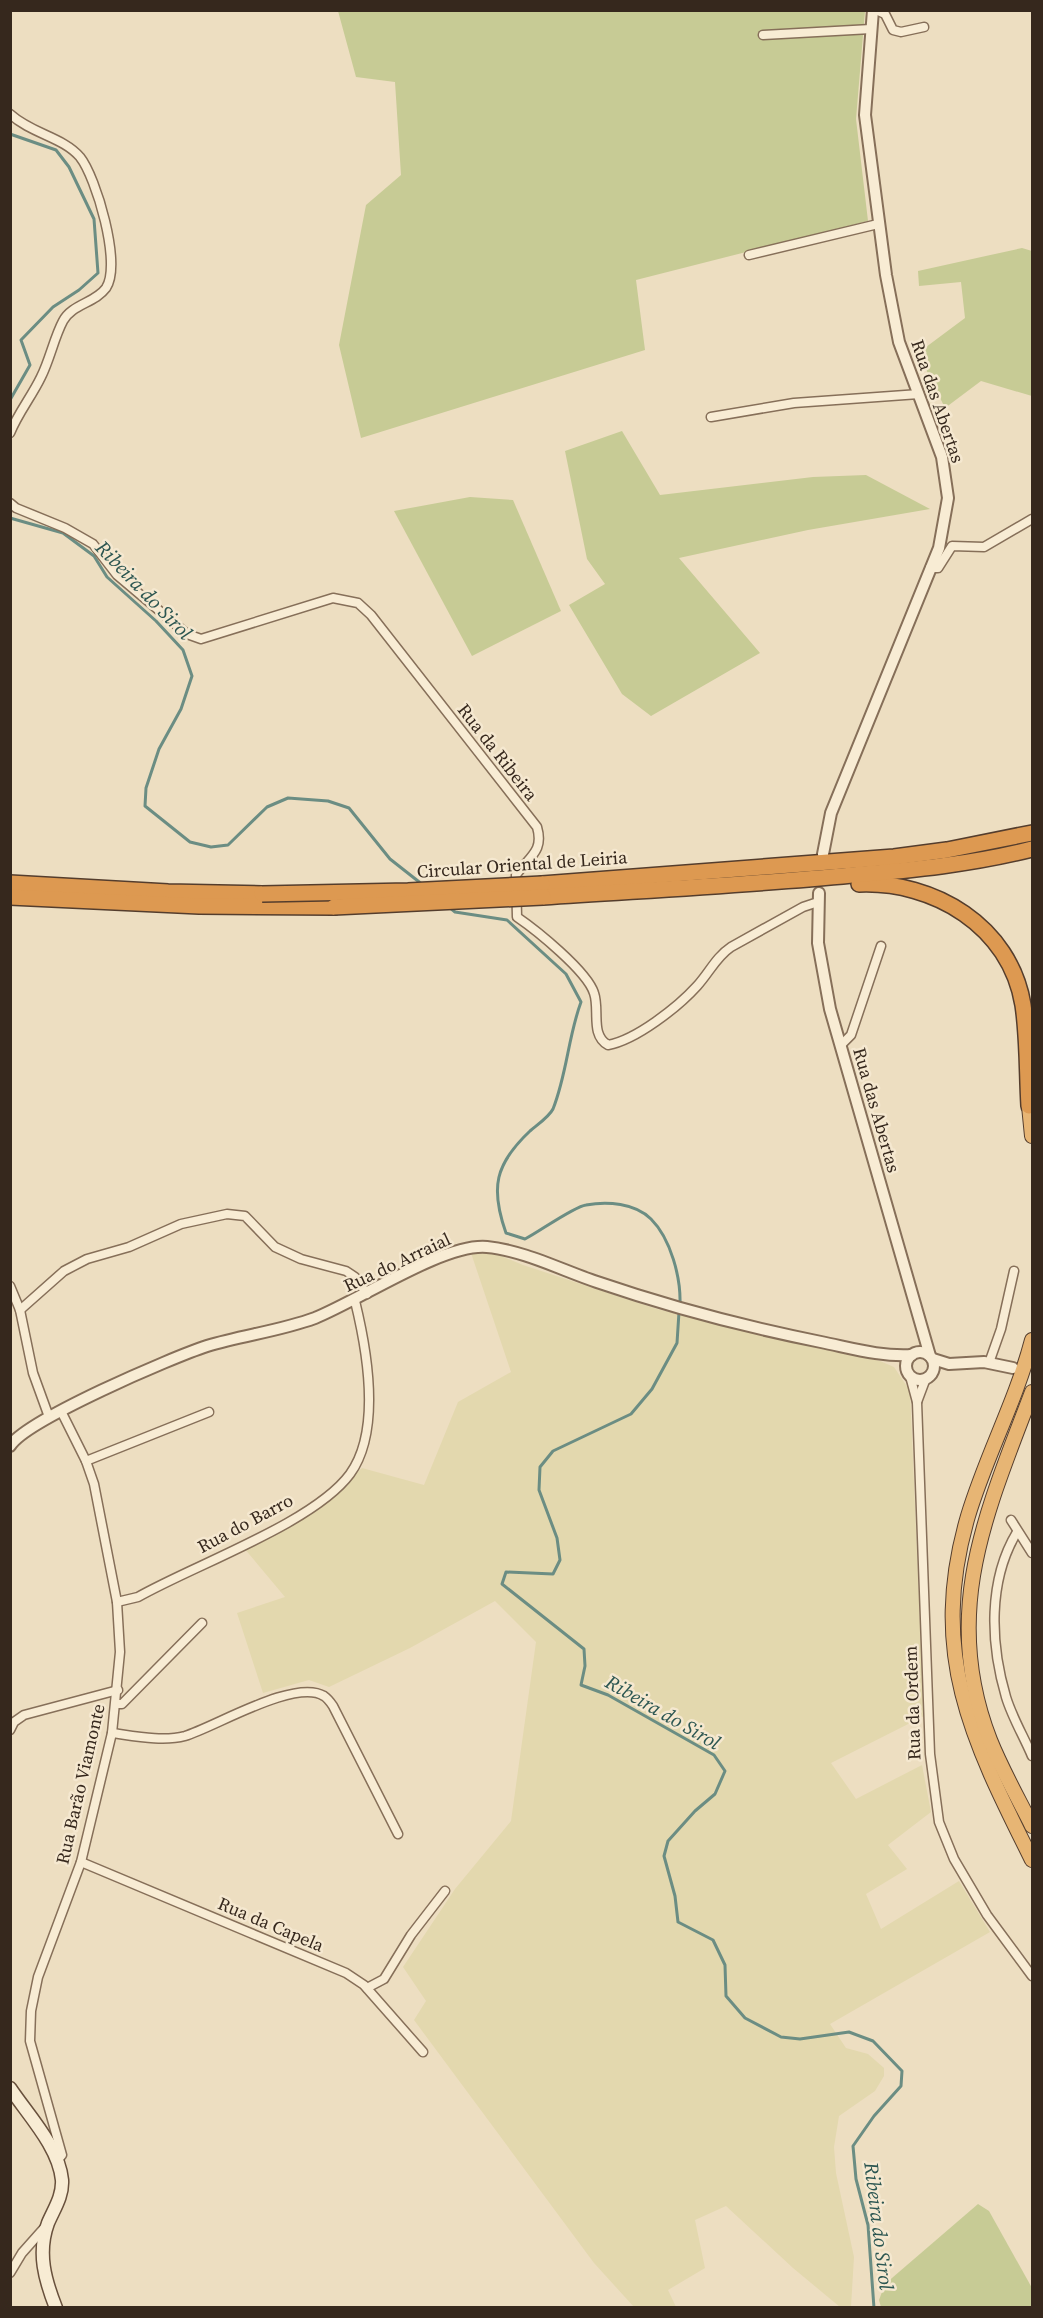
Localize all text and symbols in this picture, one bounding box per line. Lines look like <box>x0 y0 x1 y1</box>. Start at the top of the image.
street label: Rua das Abertas <box>905 336 971 466</box>
water label: Ribeira do Sirol <box>89 533 199 646</box>
street label: Rua da Ribeira <box>452 698 544 807</box>
street label: Circular Oriental de Leiria <box>416 844 629 884</box>
street label: Rua das Abertas <box>847 1045 907 1176</box>
street label: Rua do Arraial <box>339 1226 455 1298</box>
street label: Rua do Barro <box>193 1487 297 1559</box>
street label: Rua da Ordem <box>898 1645 926 1761</box>
water label: Ribeira do Sirol <box>599 1667 726 1756</box>
street label: Rua Barão Viamonte <box>49 1701 111 1867</box>
street label: Rua da Capela <box>214 1890 329 1958</box>
water label: Ribeira do Sirol <box>857 2160 901 2292</box>

